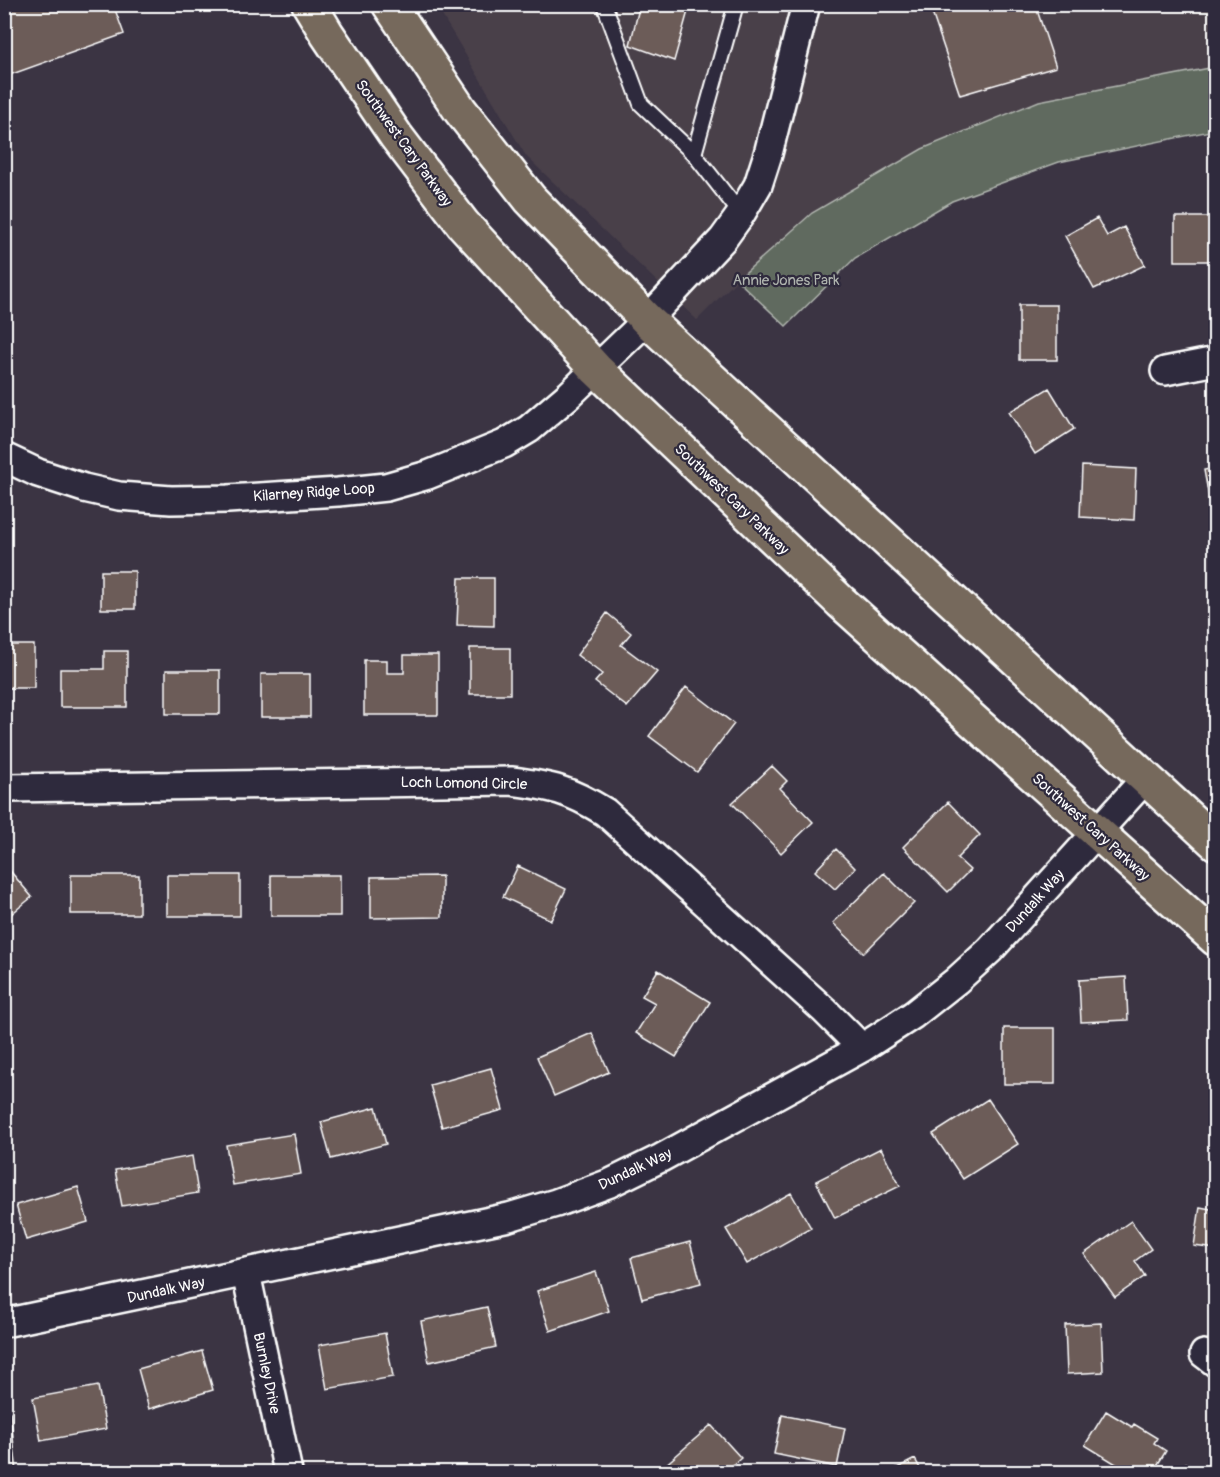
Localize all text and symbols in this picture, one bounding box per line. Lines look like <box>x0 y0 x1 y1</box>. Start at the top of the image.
street label: Southwest Cary Parkway <box>351 76 456 211</box>
park label: Annie Jones Park <box>732 271 840 290</box>
street label: Southwest Cary Parkway <box>670 440 793 559</box>
street label: Kilarney Ridge Loop <box>253 479 375 506</box>
street label: Southwest Cary Parkway <box>1028 769 1154 886</box>
street label: Loch Lomond Circle <box>400 773 528 794</box>
street label: Dundalk Way <box>1002 865 1069 937</box>
street label: Dundalk Way <box>596 1144 675 1195</box>
street label: Dundalk Way <box>126 1273 207 1308</box>
street label: Burnley Drive <box>249 1331 285 1416</box>

